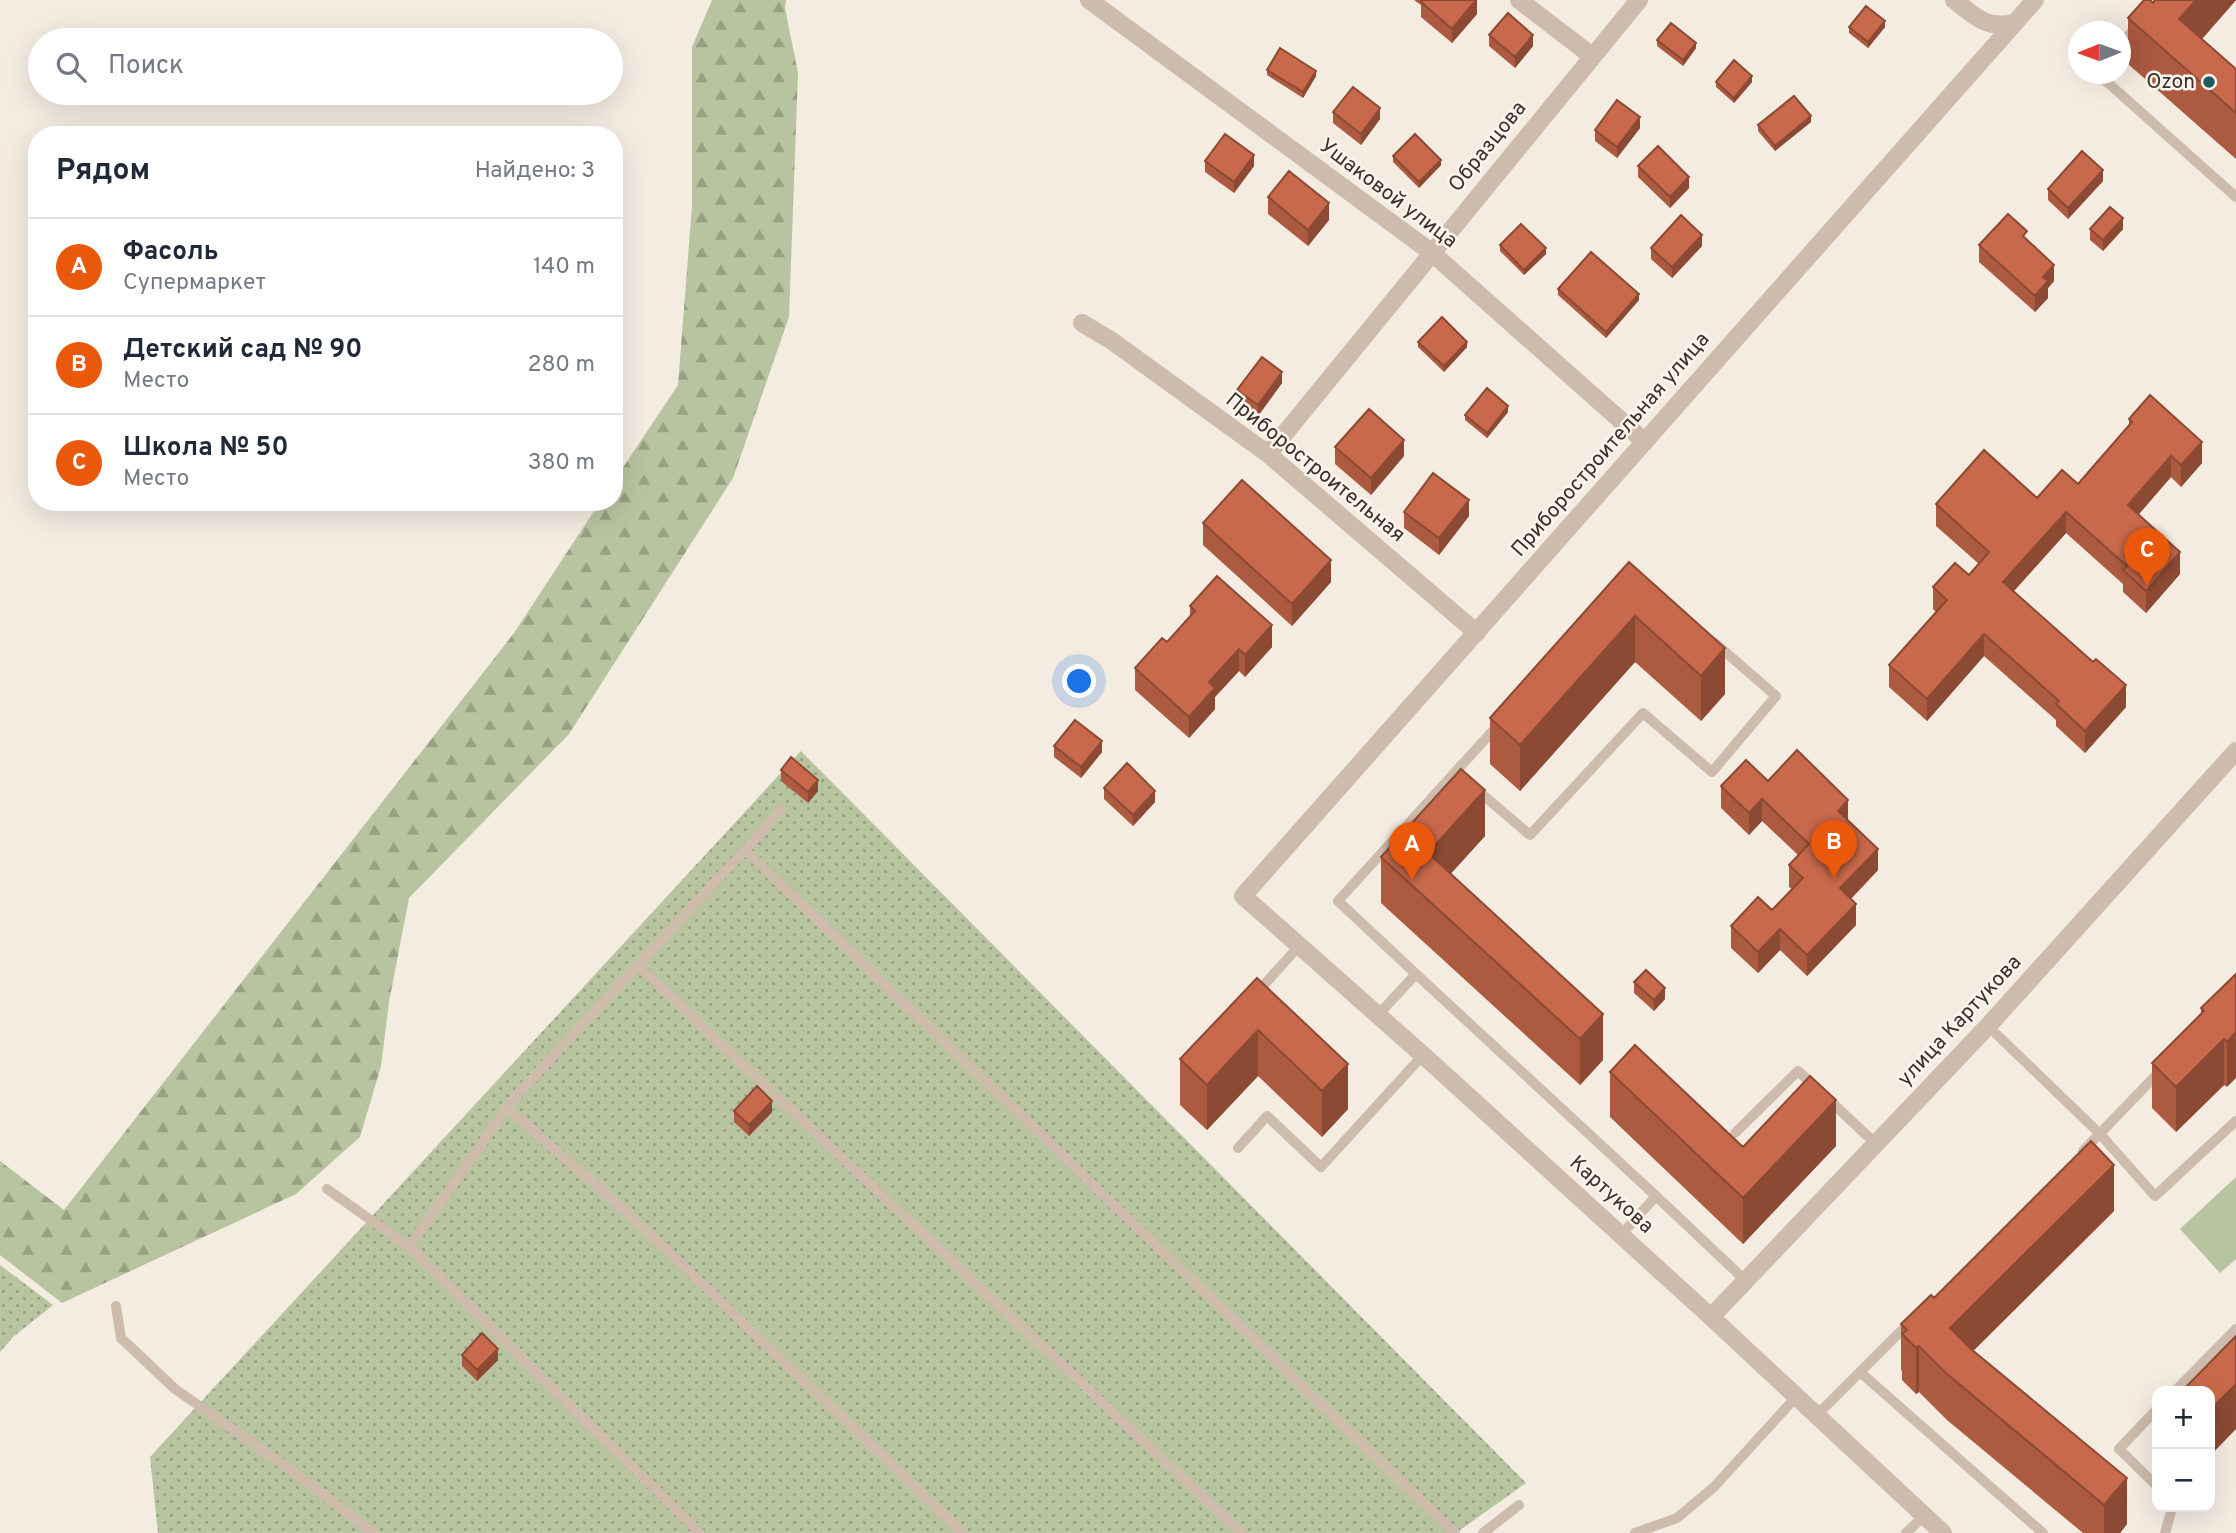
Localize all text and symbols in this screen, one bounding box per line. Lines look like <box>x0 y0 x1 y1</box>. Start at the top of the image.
north arrow <box>2068 21 2131 84</box>
search box <box>28 28 623 105</box>
icon: search <box>52 48 90 86</box>
text: Поиск <box>108 50 184 83</box>
place label: Ozon <box>2146 69 2195 96</box>
marker: Ozon <box>2201 74 2217 90</box>
street label: Образцова <box>1443 96 1533 198</box>
street label: Ушаковой улица <box>1313 133 1463 255</box>
text: Рядом <box>56 153 150 190</box>
text: Найдено: 3 <box>475 157 595 186</box>
text: Фасоль <box>123 236 218 269</box>
text: A <box>71 253 87 282</box>
text: 140 m <box>533 253 595 282</box>
text: Супермаркет <box>123 269 266 298</box>
street label: Приборостроительная улица <box>1506 327 1716 563</box>
text: Детский сад № 90 <box>123 334 362 367</box>
text: B <box>71 351 87 380</box>
text: 280 m <box>527 351 595 380</box>
text: Место <box>123 367 189 396</box>
street label: Приборостроительная <box>1220 387 1410 549</box>
text: Школа № 50 <box>123 432 288 465</box>
text: C <box>72 449 86 478</box>
text: 380 m <box>528 449 595 478</box>
text: Место <box>123 465 189 494</box>
pin: C <box>2124 528 2170 586</box>
your location <box>1062 664 1096 698</box>
pin: B <box>1811 820 1857 878</box>
pin: A <box>1389 822 1435 880</box>
street label: улица Картукова <box>1892 950 2028 1092</box>
street label: Картукова <box>1563 1150 1659 1240</box>
map controls <box>2152 1386 2215 1512</box>
button: + <box>2152 1386 2215 1449</box>
button: − <box>2152 1449 2215 1512</box>

